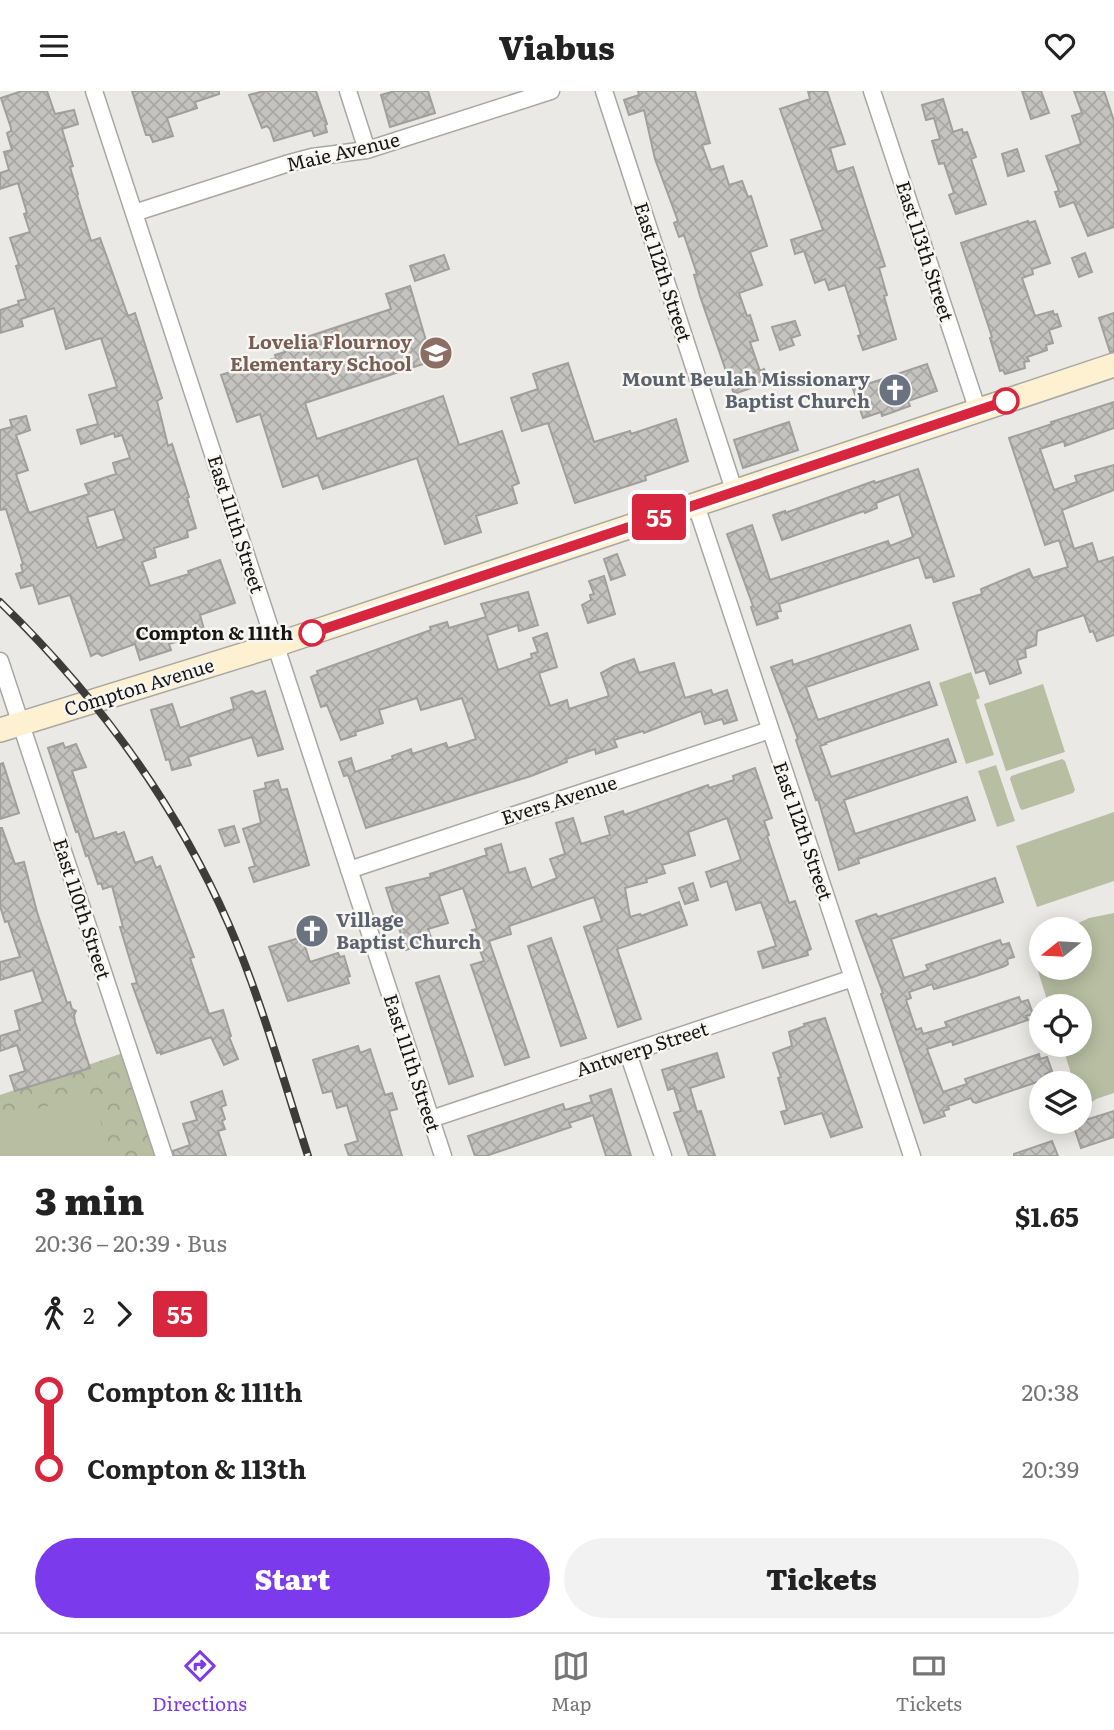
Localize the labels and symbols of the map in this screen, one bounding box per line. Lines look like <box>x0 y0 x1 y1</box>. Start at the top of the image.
street label: Maie Avenue <box>283 124 402 178</box>
street label: East 113th Street <box>890 177 962 325</box>
street label: East 112th Street <box>628 198 700 346</box>
place label: Lovelia Flournoy Elementary School <box>230 327 412 377</box>
school or university icon: Lovelia Flournoy Elementary School <box>417 334 455 372</box>
place label: Mount Beulah Missionary Baptist Church <box>622 364 870 414</box>
church icon: Mount Beulah Missionary Baptist Church <box>876 371 914 409</box>
unlabelled marker <box>993 388 1019 414</box>
street label: East 111th Street <box>201 451 273 597</box>
line badge: 55 <box>628 494 690 540</box>
place label: Compton & 111th <box>135 618 293 646</box>
marker: Compton & 111th <box>299 620 325 646</box>
street label: Compton Avenue <box>60 650 217 722</box>
street label: East 112th Street <box>767 757 841 904</box>
street label: Evers Avenue <box>497 767 620 831</box>
street label: East 110th Street <box>47 835 119 983</box>
place label: Village Baptist Church <box>336 905 481 955</box>
church icon: Village Baptist Church <box>293 912 331 950</box>
north arrow <box>1029 917 1092 980</box>
street label: East 111th Street <box>377 990 449 1136</box>
street label: Antwerp Street <box>572 1013 712 1083</box>

